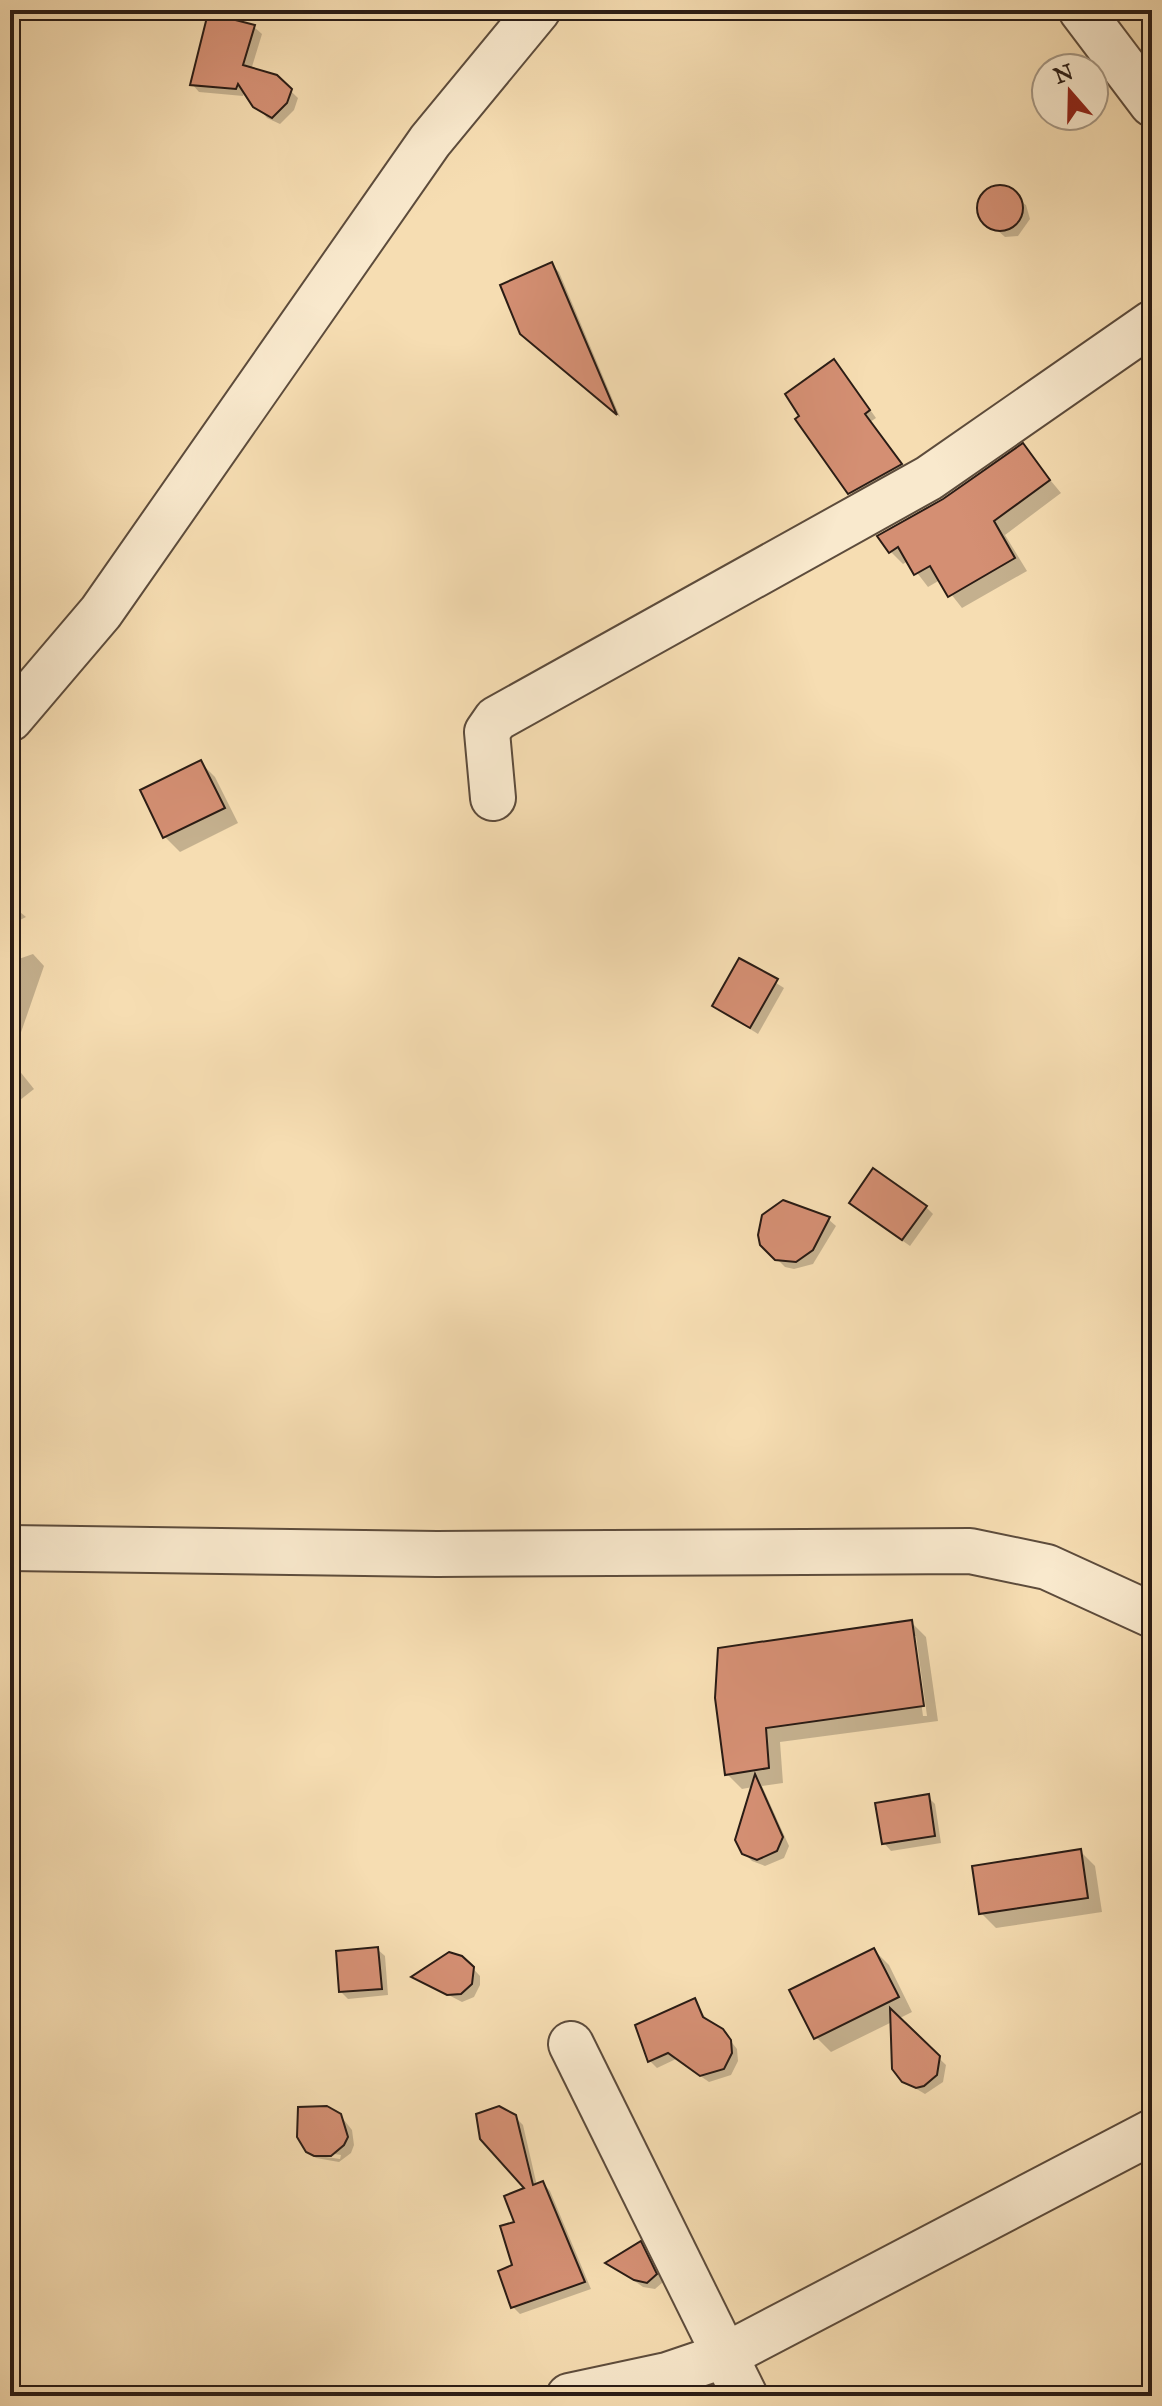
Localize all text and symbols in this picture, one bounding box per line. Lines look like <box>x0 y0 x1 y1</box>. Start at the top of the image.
north arrow <box>1030 52 1110 132</box>
text: N <box>1050 58 1077 90</box>

